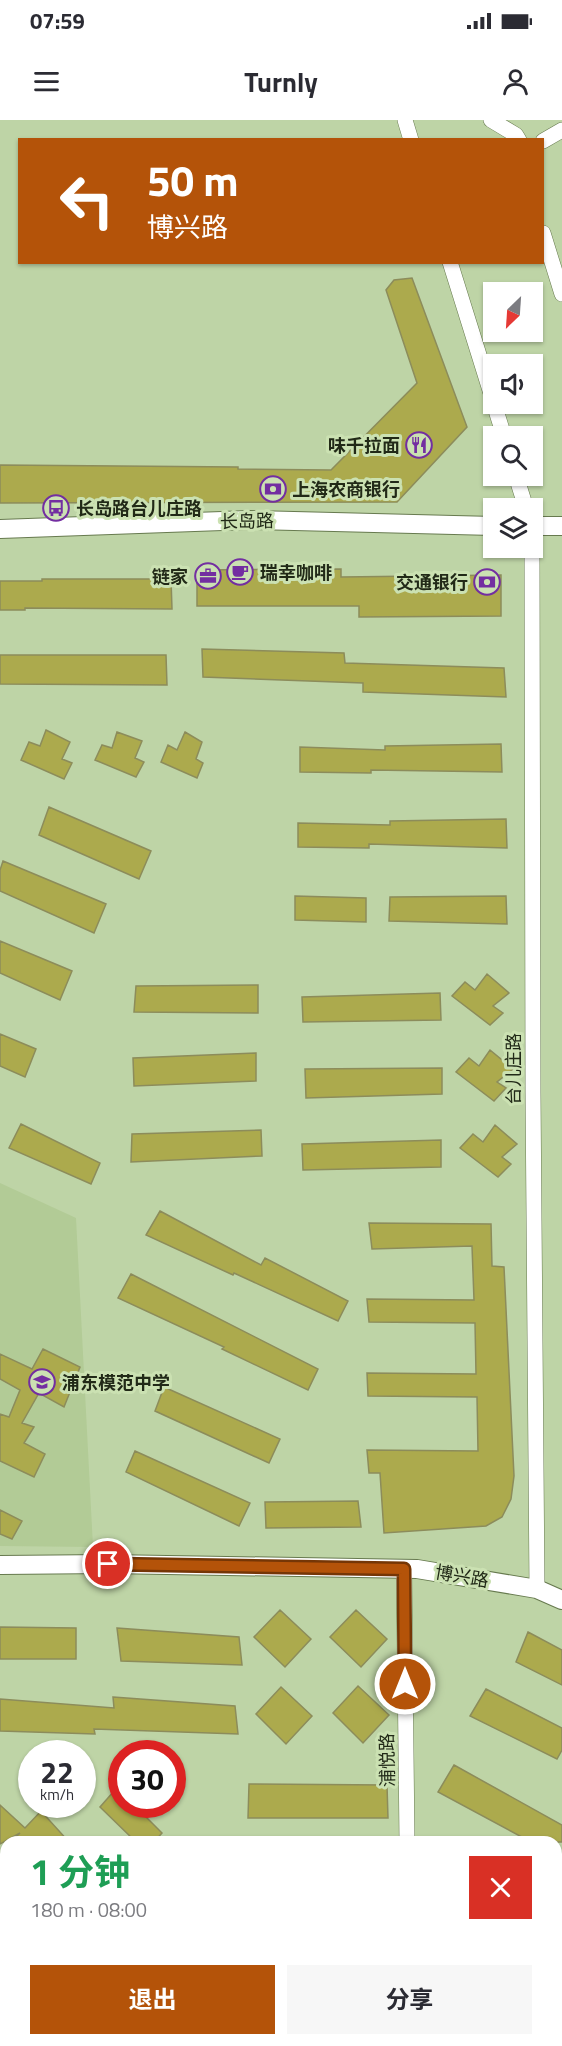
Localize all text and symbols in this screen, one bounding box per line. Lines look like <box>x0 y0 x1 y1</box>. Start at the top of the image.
text: 07:59 <box>30 4 85 38</box>
text: Turnly <box>244 61 318 102</box>
icon: menu <box>30 65 63 98</box>
icon: person <box>499 65 532 98</box>
text: 50 m <box>147 148 239 212</box>
icon: left <box>48 162 126 240</box>
text: 博兴路 <box>147 206 228 247</box>
north arrow <box>483 282 543 342</box>
map controls <box>483 282 543 558</box>
button: sound <box>483 354 543 414</box>
button: search <box>483 426 543 486</box>
restaurant icon: 味千拉面 <box>404 430 434 460</box>
place label: 味千拉面 <box>328 432 400 459</box>
bank icon: 上海农商银行 <box>258 474 288 504</box>
place label: 上海农商银行 <box>292 476 400 503</box>
bus stop icon: 长岛路台儿庄路 <box>41 493 71 523</box>
place label: 长岛路台儿庄路 <box>76 495 202 522</box>
button: layers <box>483 498 543 558</box>
street label: 长岛路 <box>220 507 274 535</box>
cafe icon: 瑞幸咖啡 <box>225 557 255 587</box>
place label: 瑞幸咖啡 <box>260 559 332 586</box>
office icon: 链家 <box>193 561 223 591</box>
place label: 链家 <box>152 563 188 590</box>
bank icon: 交通银行 <box>472 567 502 597</box>
place label: 交通银行 <box>396 569 468 596</box>
street label: 台儿庄路 <box>500 1033 527 1105</box>
school or university icon: 浦东模范中学 <box>27 1367 57 1397</box>
place label: 浦东模范中学 <box>62 1369 170 1396</box>
pin <box>82 1538 133 1589</box>
icon: arrive <box>91 1547 124 1580</box>
street label: 博兴路 <box>433 1558 491 1594</box>
position arrow <box>373 1652 437 1716</box>
street label: 浦悦路 <box>373 1733 401 1787</box>
speed limit sign: 30 <box>108 1740 186 1818</box>
text: 22 <box>40 1749 74 1795</box>
text: km/h <box>40 1783 74 1806</box>
text: 1 分钟 <box>30 1844 130 1899</box>
button: close <box>469 1856 532 1919</box>
text: 180 m · 08:00 <box>30 1894 147 1925</box>
button: 退出 <box>30 1965 275 2034</box>
button: 分享 <box>287 1965 532 2034</box>

